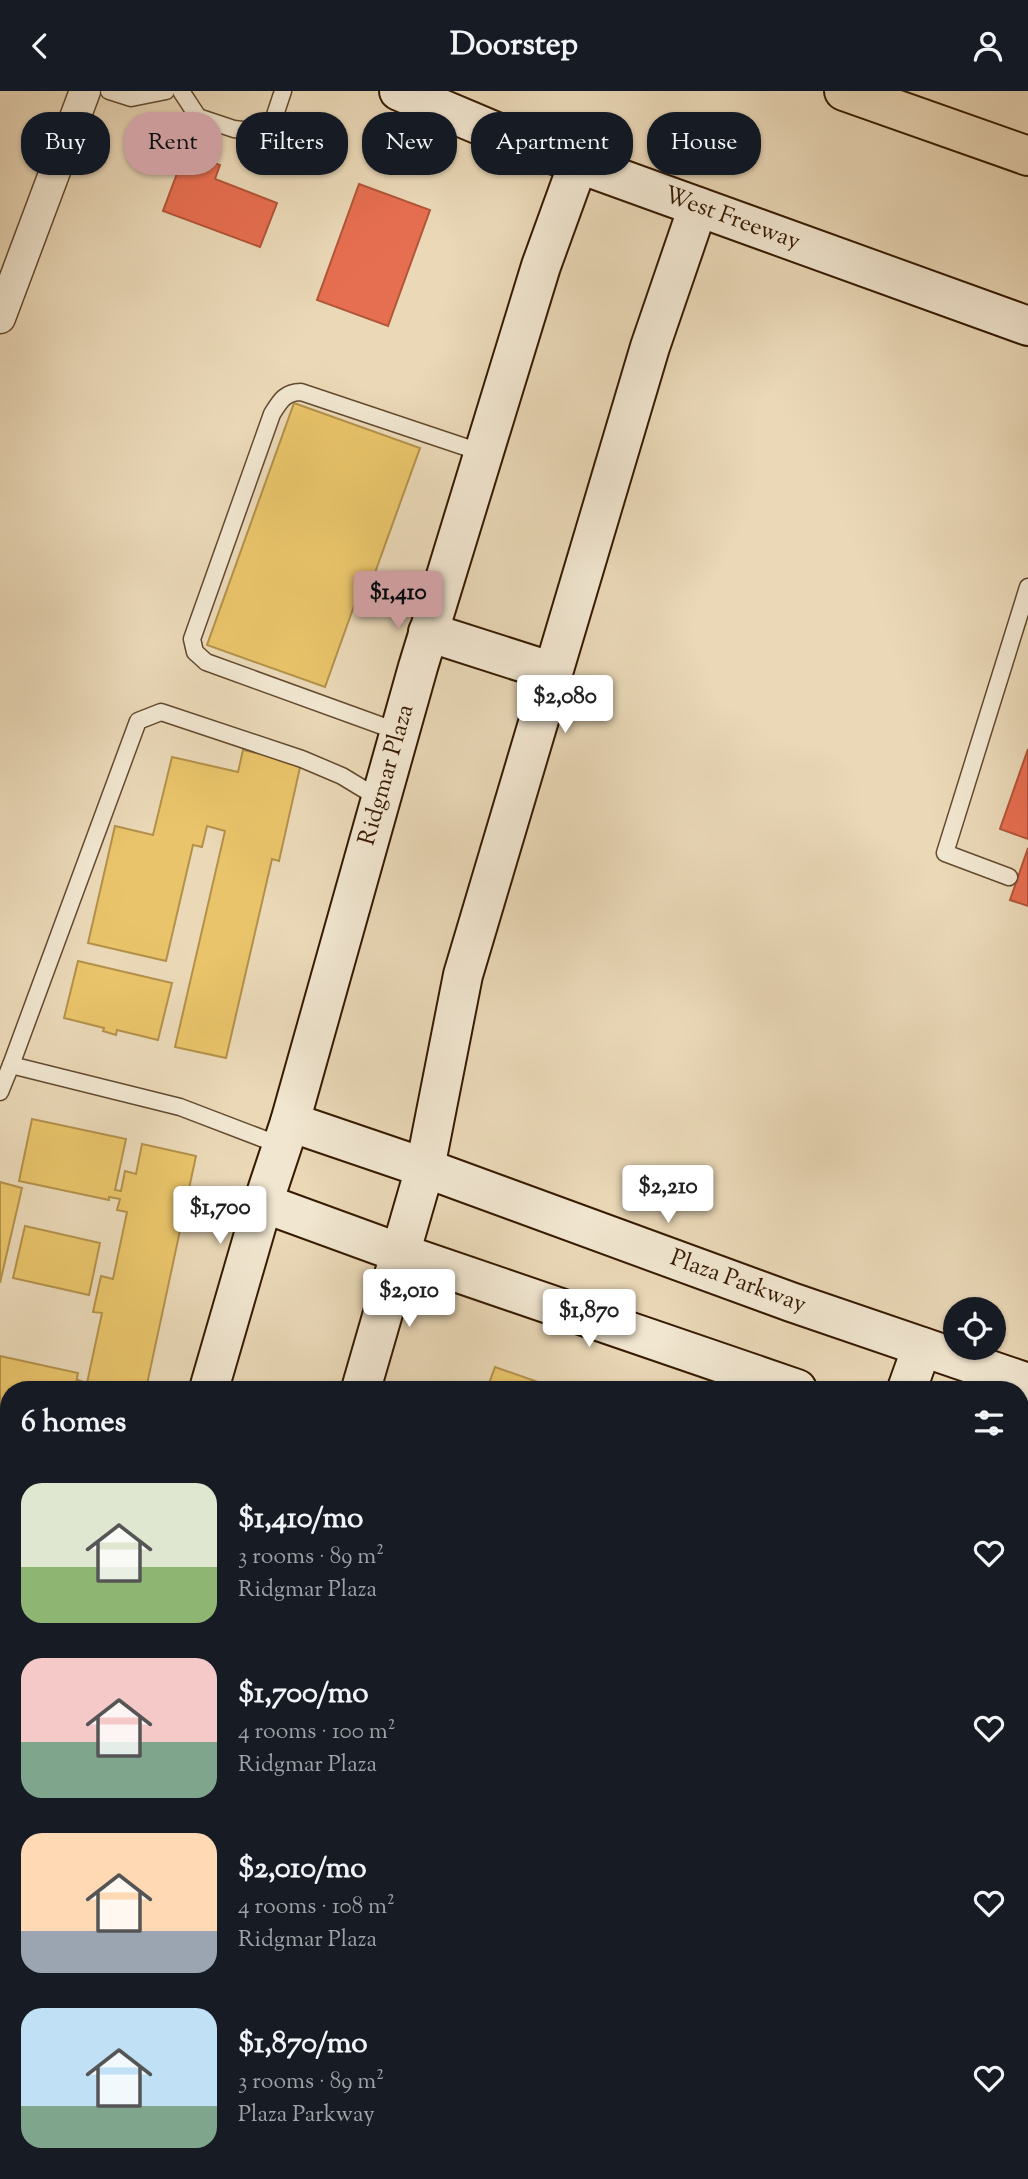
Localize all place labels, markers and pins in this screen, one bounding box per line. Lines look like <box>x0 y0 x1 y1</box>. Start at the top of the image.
pin: $1,410 <box>341 571 455 631</box>
pin: $2,080 <box>508 675 622 735</box>
pin: $2,210 <box>611 1165 725 1225</box>
pin: $1,700 <box>163 1187 277 1246</box>
pin: $2,010 <box>352 1269 466 1329</box>
pin: $1,870 <box>532 1289 646 1349</box>

